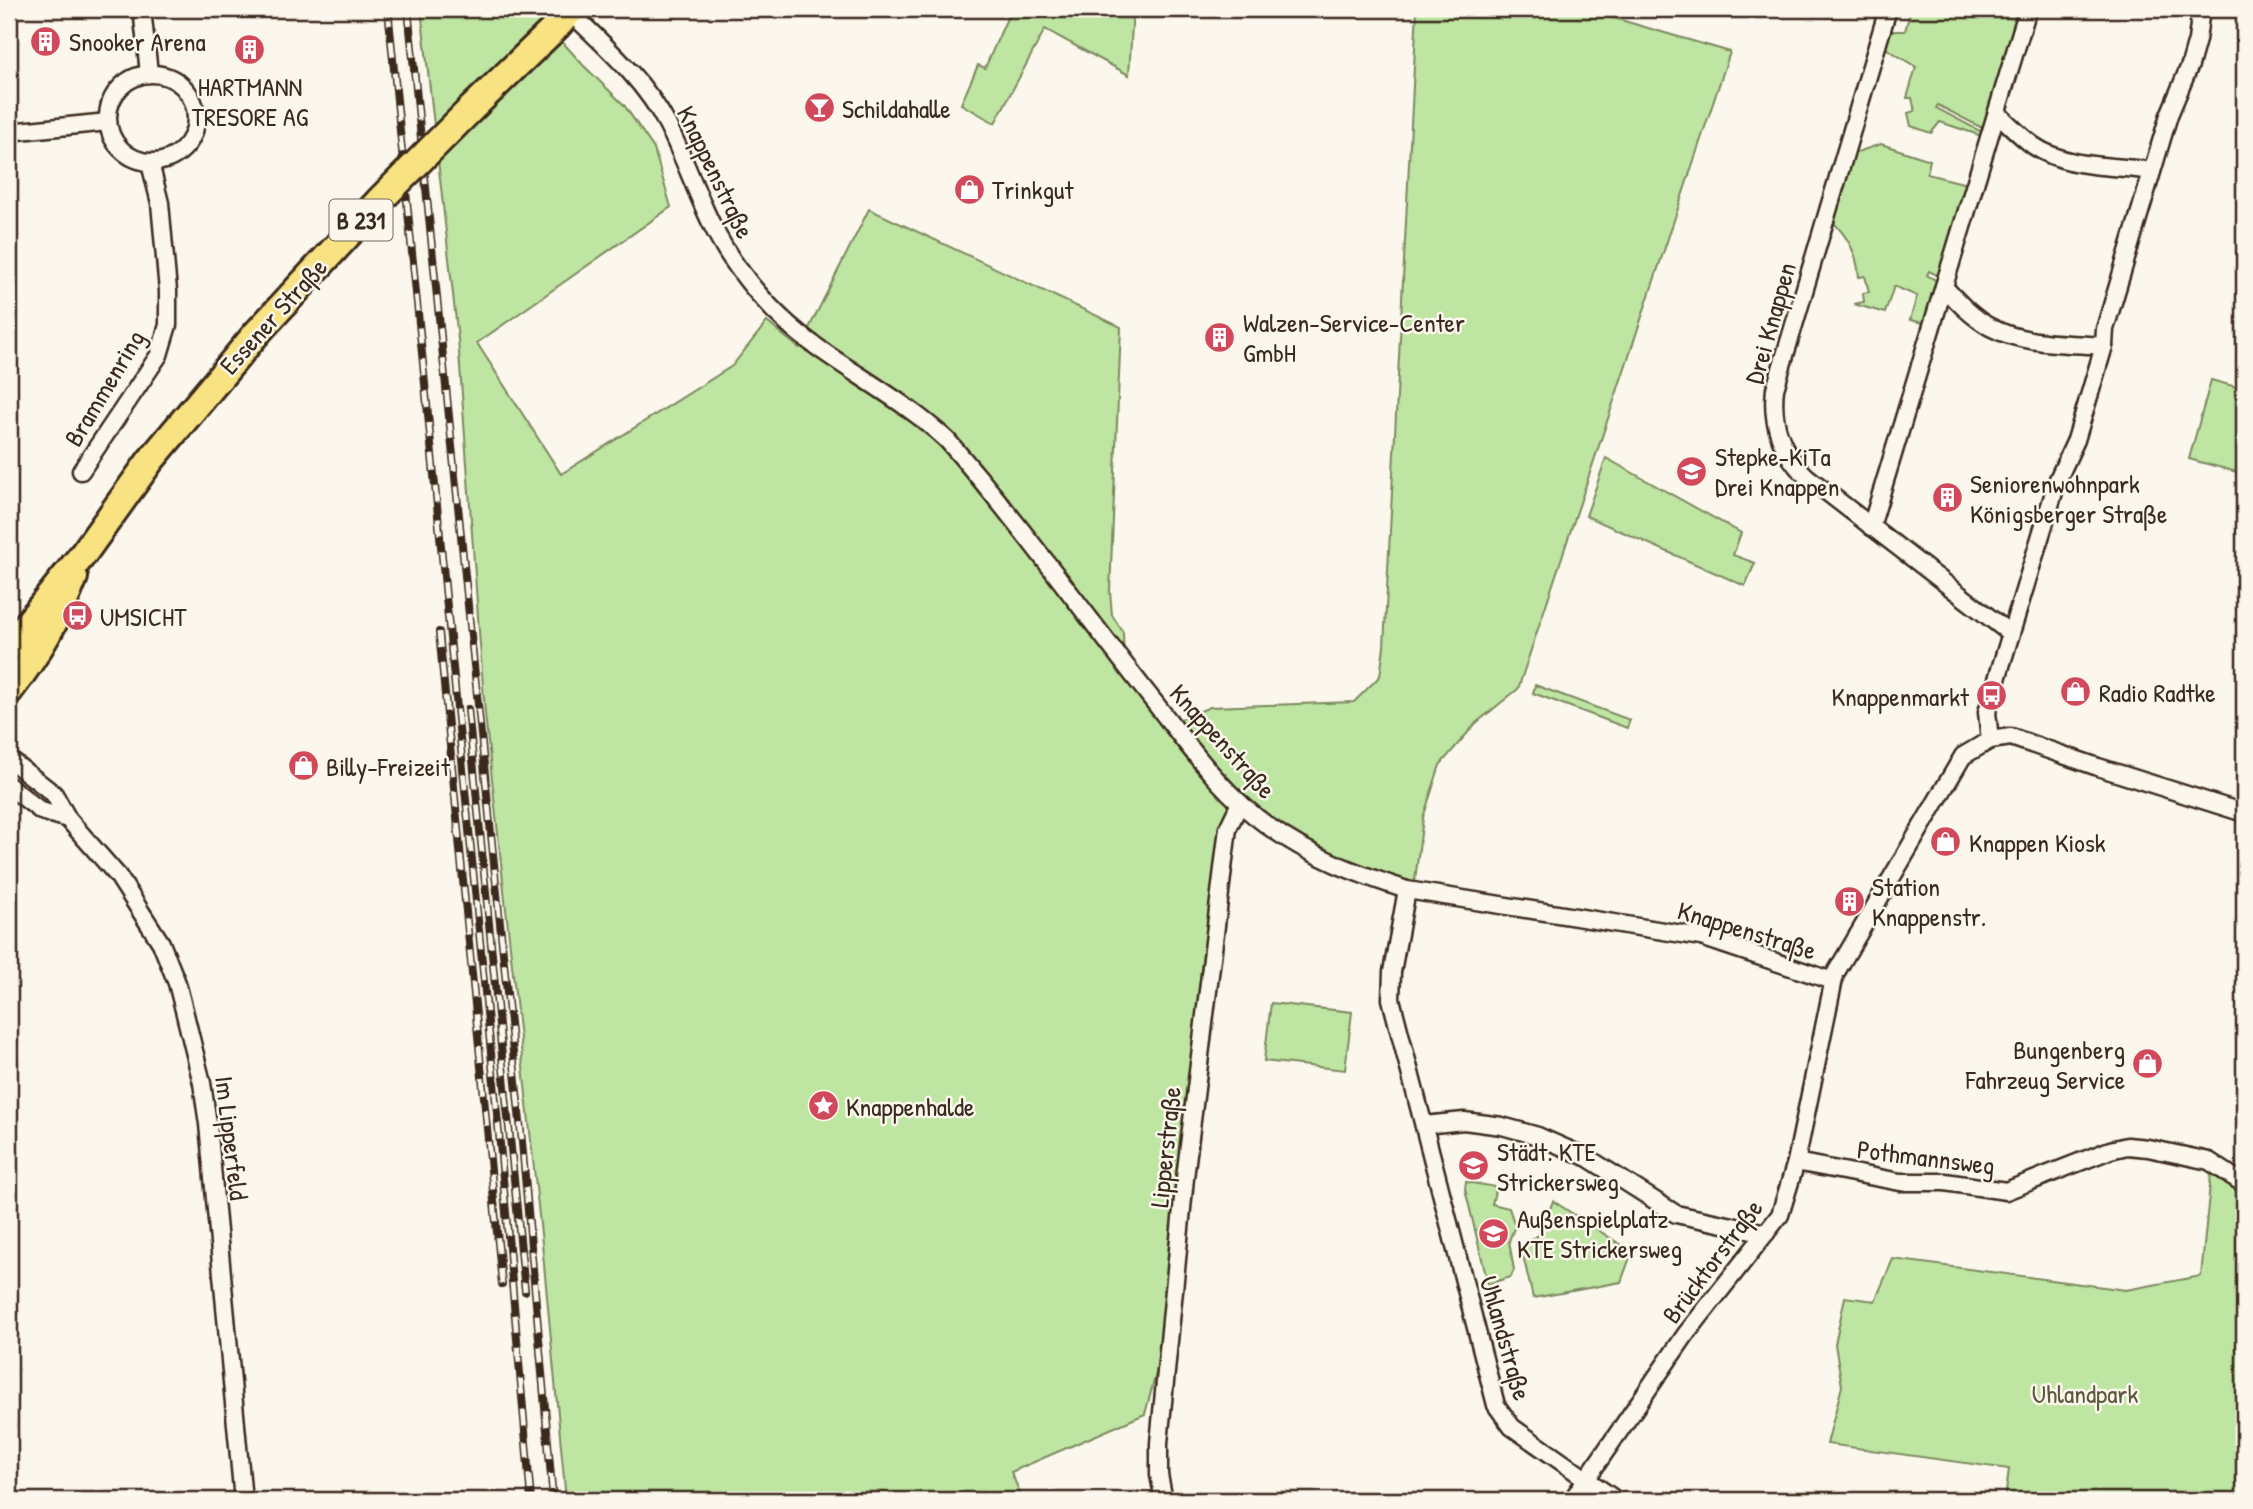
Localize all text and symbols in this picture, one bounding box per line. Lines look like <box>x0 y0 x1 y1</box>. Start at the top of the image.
building icon: Snooker Arena <box>29 24 63 58</box>
place label: Snooker Arena <box>69 24 206 59</box>
building icon: HARTMANN TRESORE AG <box>233 33 267 67</box>
place label: HARTMANN TRESORE AG <box>192 69 309 134</box>
bar icon: Schildahalle <box>802 91 836 125</box>
place label: Schildahalle <box>842 91 951 126</box>
street label: Knappenstraße <box>669 100 763 244</box>
shop icon: Trinkgut <box>952 172 986 206</box>
place label: Trinkgut <box>992 172 1075 207</box>
road number: B 231 <box>330 200 392 240</box>
street label: Essener Straße <box>211 250 335 382</box>
street label: Drei Knappen <box>1736 258 1804 388</box>
place label: Walzen-Service-Center GmbH <box>1243 305 1465 370</box>
building icon: Walzen-Service-Center GmbH <box>1203 320 1237 354</box>
street label: Brammenring <box>56 323 152 453</box>
place label: Stepke-KiTa Drei Knappen <box>1715 439 1839 504</box>
school or university icon: Stepke-KiTa Drei Knappen <box>1675 454 1709 488</box>
place label: Seniorenwohnpark Königsberger Straße <box>1970 466 2167 531</box>
building icon: Seniorenwohnpark Königsberger Straße <box>1930 481 1964 515</box>
bus stop icon: UMSICHT <box>60 599 94 633</box>
place label: UMSICHT <box>100 599 187 634</box>
shop icon: Radio Radtke <box>2059 675 2093 709</box>
place label: Radio Radtke <box>2099 675 2216 710</box>
street label: Knappenstraße <box>1162 676 1284 806</box>
place label: Knappenmarkt <box>1831 679 1970 714</box>
bus stop icon: Knappenmarkt <box>1975 679 2009 713</box>
shop icon: Billy-Freizeit <box>286 749 320 783</box>
place label: Billy-Freizeit <box>326 749 451 784</box>
shop icon: Knappen Kiosk <box>1929 825 1963 859</box>
place label: Knappen Kiosk <box>1969 825 2106 860</box>
place label: Station Knappenstr. <box>1872 869 1986 934</box>
building icon: Station Knappenstr. <box>1832 884 1866 918</box>
street label: Knappenstraße <box>1673 892 1821 968</box>
place label: Bungenberg Fahrzeug Service <box>1965 1032 2125 1097</box>
shop icon: Bungenberg Fahrzeug Service <box>2131 1047 2165 1081</box>
street label: Im Lipperfeld <box>207 1074 257 1202</box>
street label: Lipperstraße <box>1141 1085 1189 1209</box>
place icon: Knappenhalde <box>806 1089 840 1123</box>
place label: Knappenhalde <box>846 1089 974 1124</box>
street label: Pothmannsweg <box>1855 1131 1997 1183</box>
place label: Städt. KTE Strickersweg <box>1497 1134 1619 1199</box>
school or university icon: Städt. KTE Strickersweg <box>1457 1149 1491 1183</box>
street label: Brücktorstraße <box>1654 1192 1770 1330</box>
place label: Außenspielplatz KTE Strickersweg <box>1517 1201 1682 1266</box>
school or university icon: Außenspielplatz KTE Strickersweg <box>1477 1216 1511 1250</box>
street label: Uhlandstraße <box>1472 1272 1540 1404</box>
park label: Uhlandpark <box>2032 1376 2138 1411</box>

